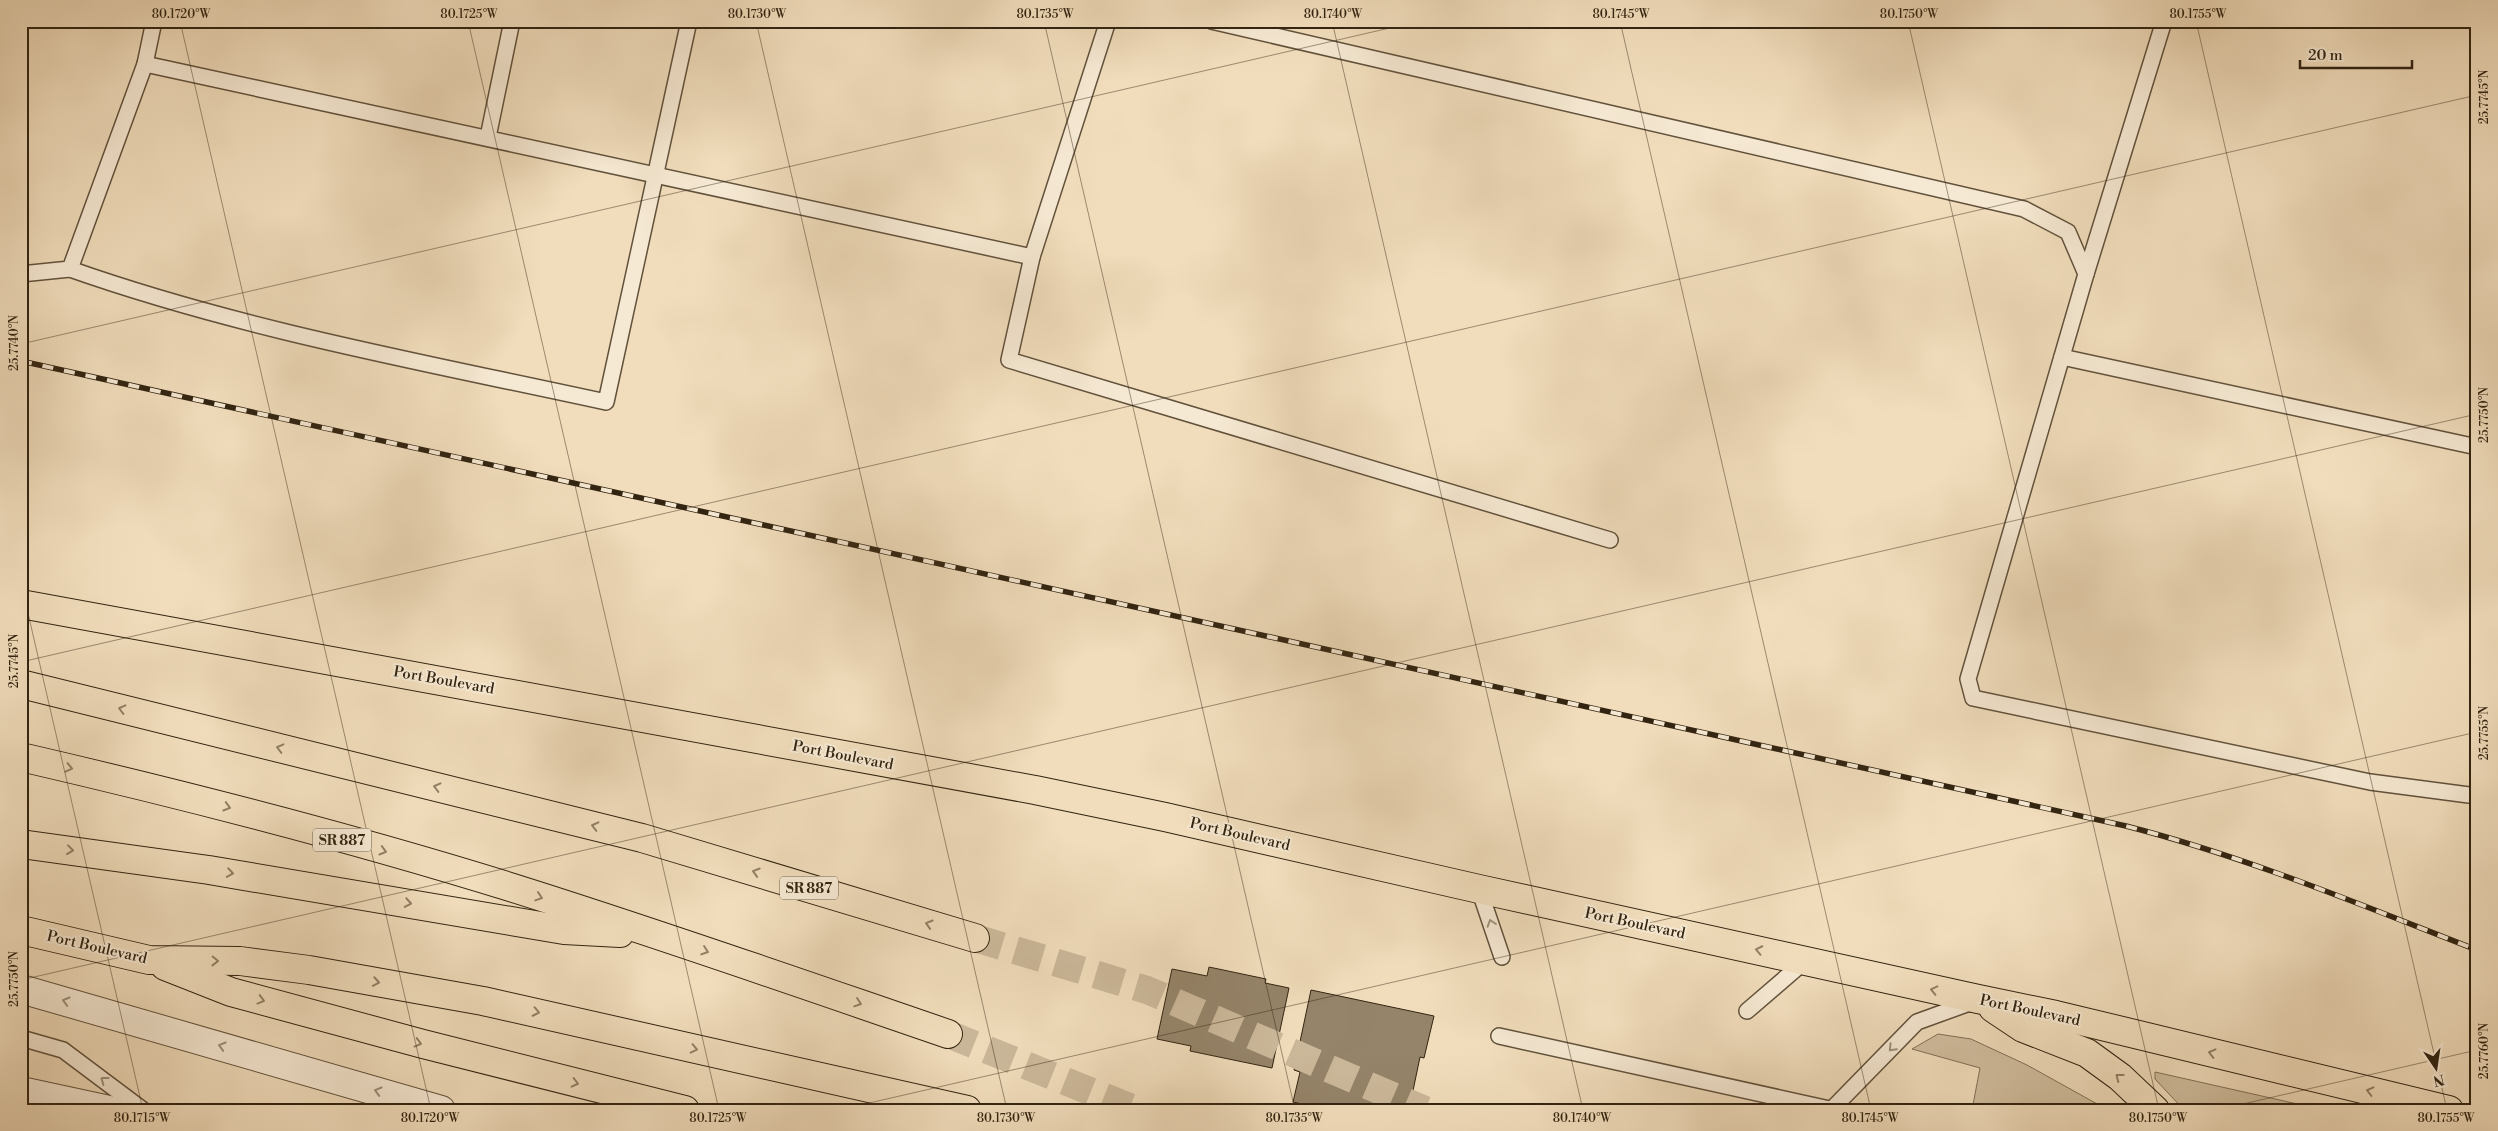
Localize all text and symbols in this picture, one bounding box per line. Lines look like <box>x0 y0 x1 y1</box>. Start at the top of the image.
text: 80.1720°W <box>152 7 211 22</box>
text: 80.1725°W <box>440 7 499 22</box>
text: 80.1730°W <box>728 7 787 22</box>
text: 80.1735°W <box>1016 7 1075 22</box>
text: 80.1740°W <box>1304 7 1363 22</box>
text: 80.1745°W <box>1592 7 1651 22</box>
text: 80.1750°W <box>1880 7 1939 22</box>
text: 80.1755°W <box>2169 7 2228 22</box>
scale bar <box>2300 38 2413 70</box>
text: 20 m <box>2308 46 2343 65</box>
text: 25.7745°N <box>2477 70 2492 124</box>
text: 25.7740°N <box>7 315 22 371</box>
text: 25.7750°N <box>2477 387 2492 443</box>
text: 25.7745°N <box>7 634 22 688</box>
street label: Port Boulevard <box>392 662 496 699</box>
one-way arrow <box>117 704 126 715</box>
text: 25.7755°N <box>2477 706 2492 760</box>
street label: Port Boulevard <box>791 736 895 775</box>
one-way arrow <box>275 743 284 754</box>
one-way arrow <box>64 762 73 773</box>
one-way arrow <box>433 782 442 793</box>
one-way arrow <box>222 801 230 811</box>
street label: Port Boulevard <box>1188 814 1292 855</box>
one-way arrow <box>591 821 600 832</box>
road number: SR 887 <box>313 828 371 852</box>
one-way arrow <box>65 845 74 855</box>
one-way arrow <box>378 846 386 856</box>
one-way arrow <box>753 867 761 877</box>
one-way arrow <box>226 868 235 878</box>
road number: SR 887 <box>780 876 838 900</box>
one-way arrow <box>534 891 542 901</box>
one-way arrow <box>404 897 412 907</box>
street label: Port Boulevard <box>1583 904 1687 944</box>
one-way arrow <box>925 919 933 929</box>
one-way arrow <box>1486 919 1496 928</box>
street label: Port Boulevard <box>45 927 149 968</box>
one-way arrow <box>700 945 708 955</box>
one-way arrow <box>1754 946 1763 956</box>
text: 25.7750°N <box>7 951 22 1007</box>
one-way arrow <box>212 956 220 966</box>
one-way arrow <box>372 977 381 987</box>
one-way arrow <box>1930 985 1939 996</box>
street label: Port Boulevard <box>1978 991 2082 1031</box>
one-way arrow <box>256 995 264 1005</box>
one-way arrow <box>62 997 70 1007</box>
one-way arrow <box>854 998 862 1008</box>
one-way arrow <box>531 1007 540 1017</box>
text: 25.7760°N <box>2477 1023 2492 1079</box>
one-way arrow <box>413 1037 421 1047</box>
one-way arrow <box>218 1042 226 1052</box>
one-way arrow <box>1889 1042 1898 1051</box>
one-way arrow <box>690 1043 699 1054</box>
north arrow <box>2410 1044 2460 1094</box>
one-way arrow <box>2209 1048 2217 1058</box>
text: N <box>2431 1070 2446 1090</box>
one-way arrow <box>2116 1074 2125 1082</box>
one-way arrow <box>571 1077 580 1088</box>
one-way arrow <box>101 1078 110 1086</box>
one-way arrow <box>2366 1086 2375 1097</box>
one-way arrow <box>374 1087 382 1097</box>
text: 80.1715°W <box>114 1111 171 1126</box>
text: 80.1720°W <box>401 1111 460 1126</box>
text: 80.1725°W <box>689 1111 748 1126</box>
text: 80.1730°W <box>977 1111 1036 1126</box>
text: 80.1735°W <box>1265 1111 1324 1126</box>
text: 80.1740°W <box>1553 1111 1612 1126</box>
text: 80.1745°W <box>1841 1111 1900 1126</box>
text: 80.1750°W <box>2129 1111 2188 1126</box>
text: 80.1755°W <box>2417 1111 2476 1126</box>

